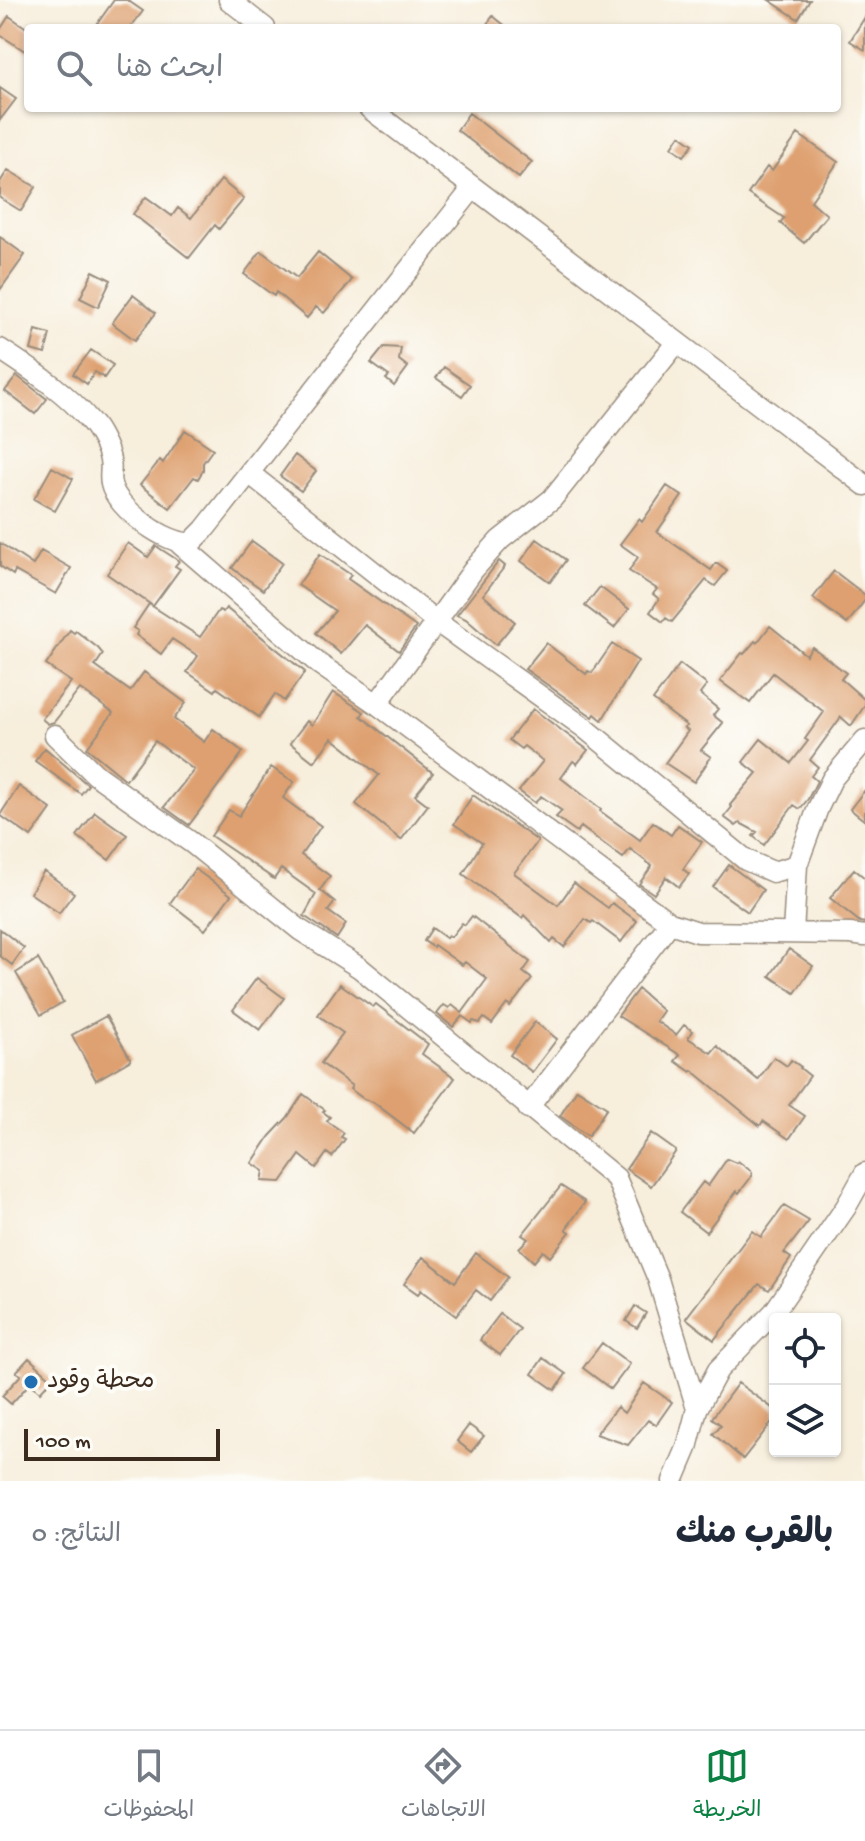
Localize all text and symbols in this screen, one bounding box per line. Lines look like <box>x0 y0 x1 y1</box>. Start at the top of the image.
search box <box>24 24 841 112</box>
icon: search <box>52 46 96 90</box>
text: ابحث هنا <box>116 53 223 88</box>
map controls <box>769 1313 841 1457</box>
button: locate <box>769 1313 841 1385</box>
place label: محطة وقود <box>47 1368 154 1397</box>
marker: محطة وقود <box>22 1373 40 1391</box>
button: layers <box>769 1385 841 1457</box>
scale bar <box>24 1425 220 1461</box>
text: 100 m <box>36 1430 91 1456</box>
text: بالقرب منك <box>676 1516 833 1556</box>
text: النتائج: 0 <box>32 1521 121 1552</box>
tab: المحفوظات <box>103 1744 194 1828</box>
tab: الاتجاهات <box>401 1744 486 1828</box>
tab: الخريطة <box>693 1744 762 1828</box>

